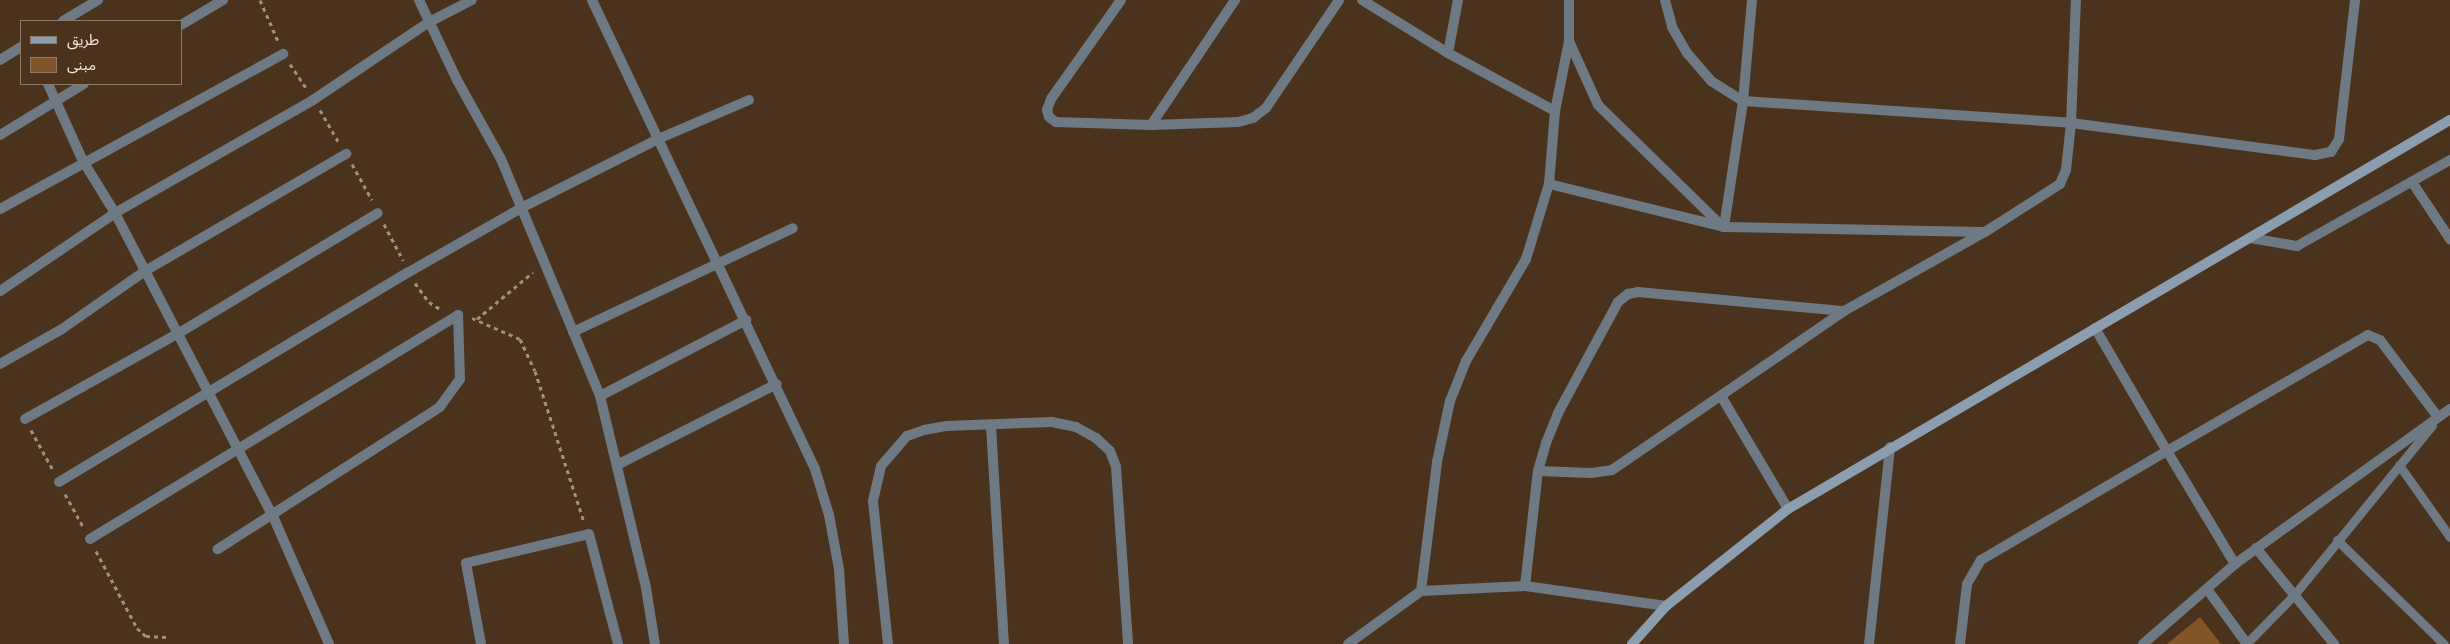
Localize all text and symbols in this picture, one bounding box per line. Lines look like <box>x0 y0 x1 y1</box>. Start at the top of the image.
legend <box>20 20 182 85</box>
text: طريق <box>67 31 99 49</box>
text: مبنى <box>67 56 96 74</box>

